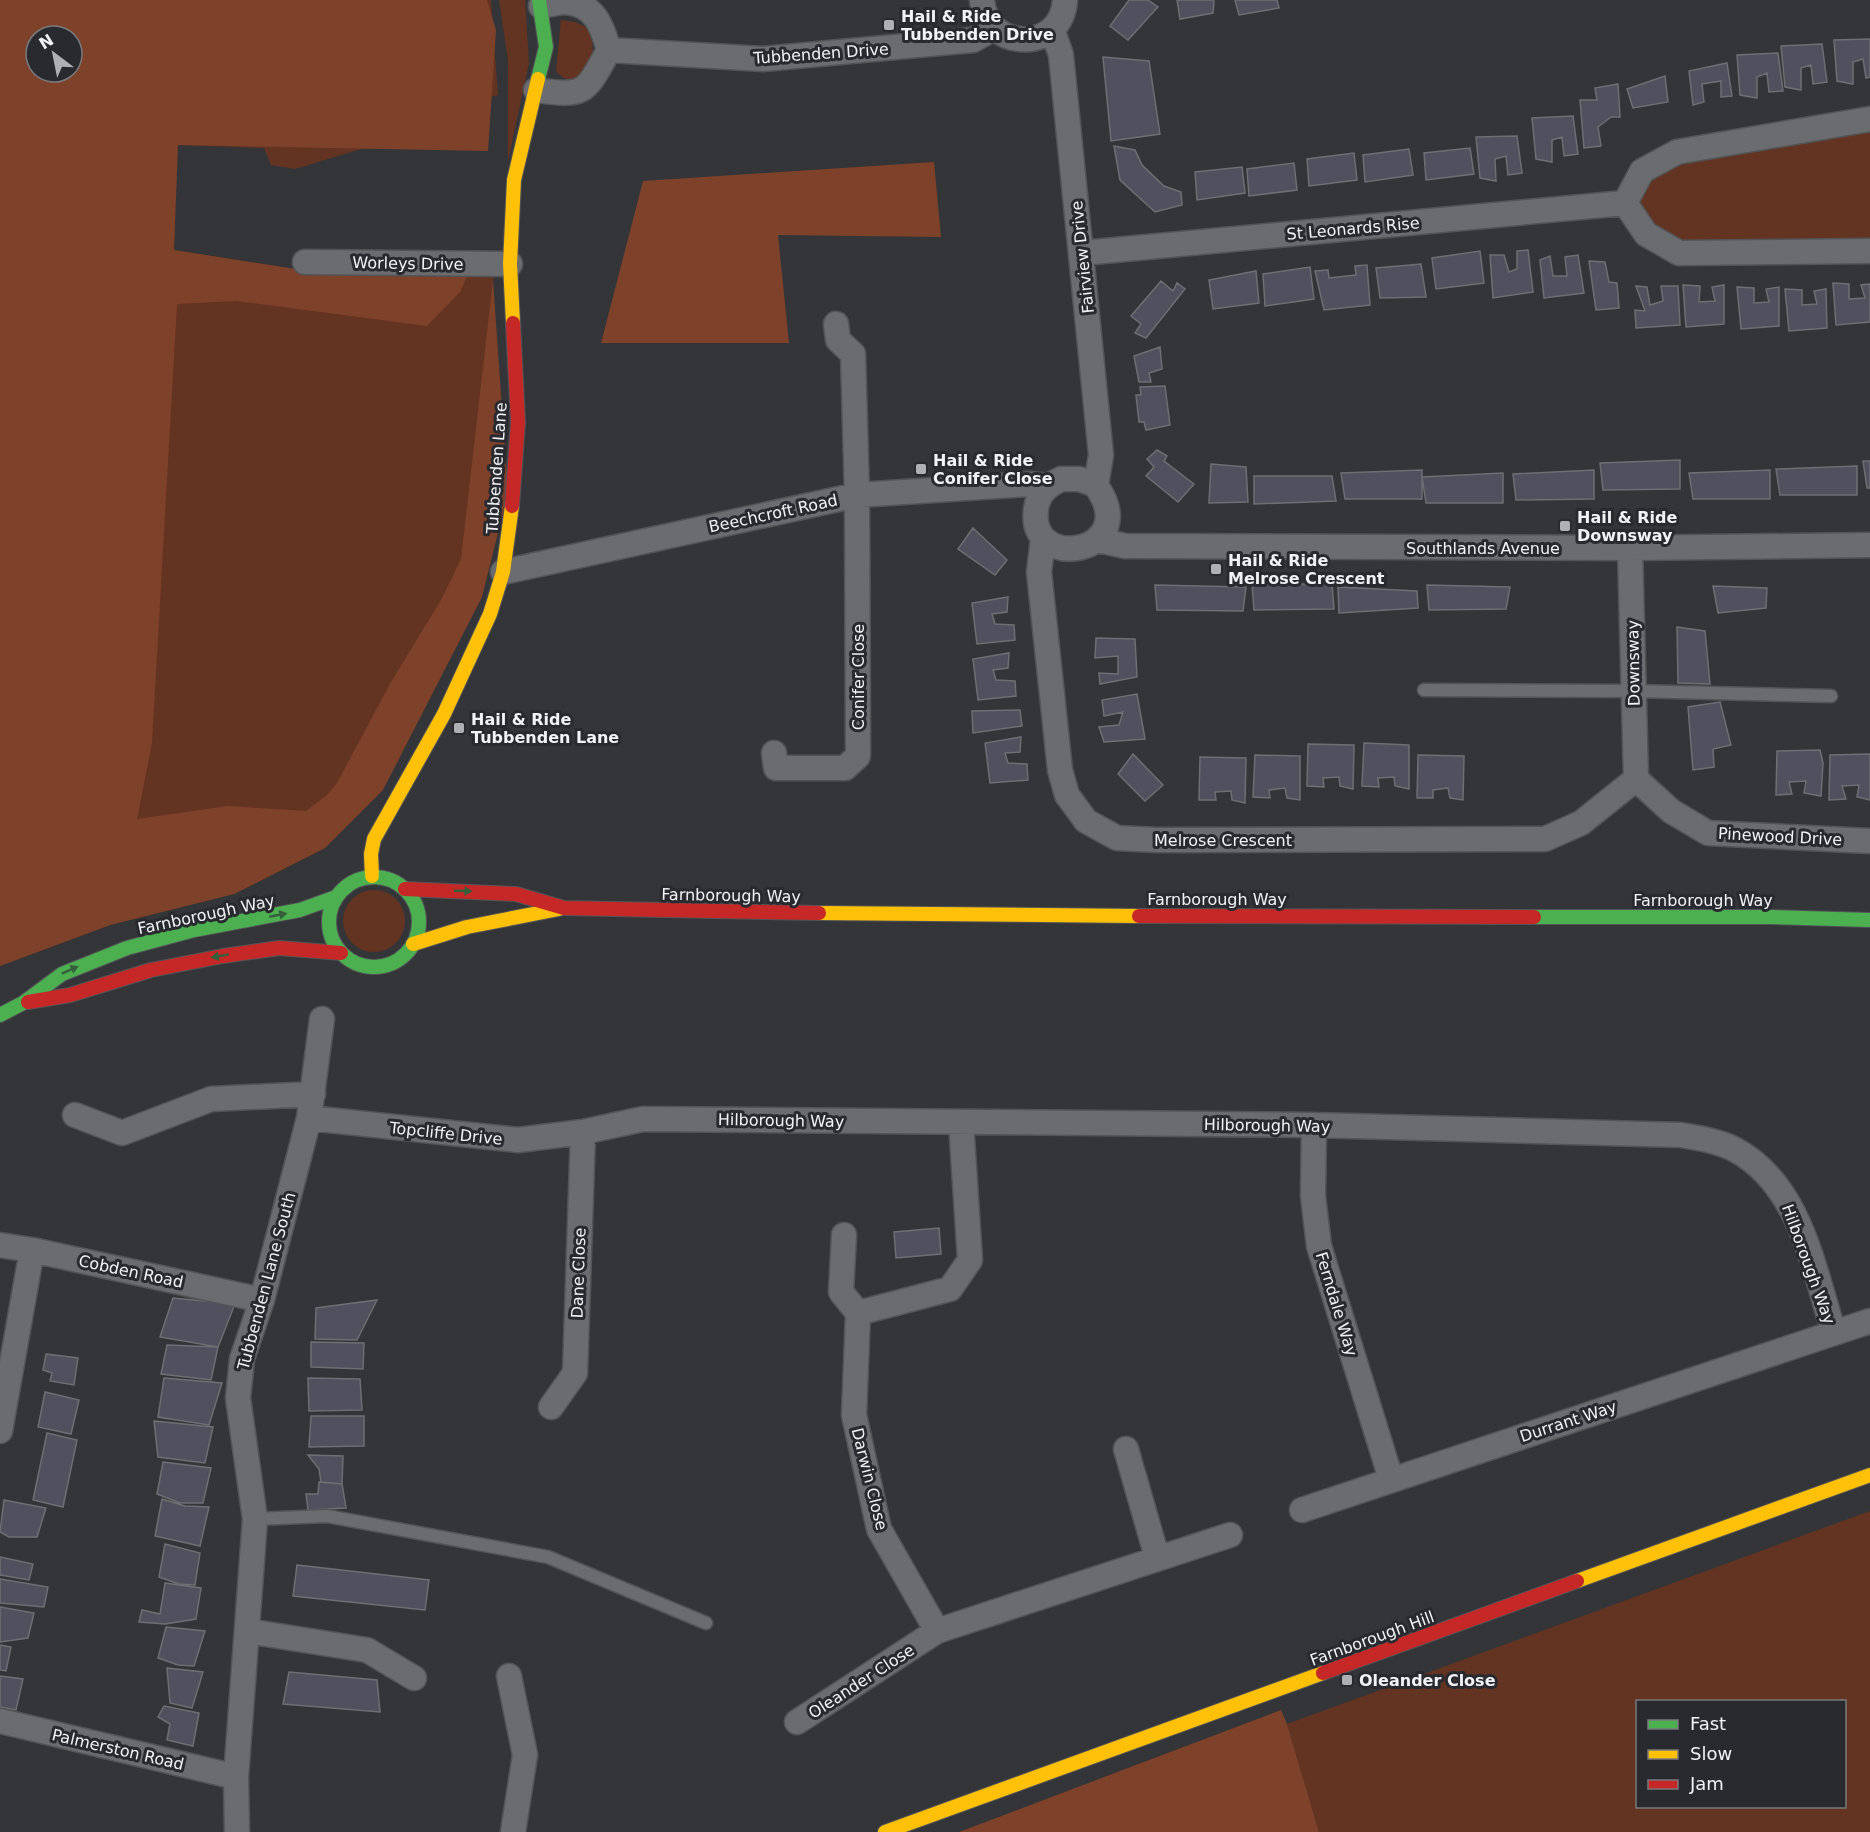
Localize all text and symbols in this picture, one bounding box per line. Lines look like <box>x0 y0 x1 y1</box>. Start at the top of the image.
place label: Hail & Ride Tubbenden Drive <box>901 7 1054 44</box>
marker: Hail & Ride Tubbenden Drive <box>882 18 896 32</box>
north arrow <box>24 24 84 84</box>
text: N <box>36 30 57 53</box>
street label: Tubbenden Drive <box>752 39 889 68</box>
street label: Fairview Drive <box>1067 200 1098 314</box>
street label: St Leonards Rise <box>1286 213 1420 244</box>
street label: Worleys Drive <box>352 253 464 274</box>
street label: Tubbenden Lane <box>482 402 511 535</box>
place label: Hail & Ride Conifer Close <box>933 451 1053 488</box>
marker: Hail & Ride Conifer Close <box>914 462 928 476</box>
street label: Beechcroft Road <box>707 491 839 536</box>
place label: Hail & Ride Downsway <box>1577 508 1678 545</box>
marker: Hail & Ride Downsway <box>1558 519 1572 533</box>
street label: Southlands Avenue <box>1406 539 1560 558</box>
place label: Hail & Ride Melrose Crescent <box>1228 551 1385 588</box>
marker: Hail & Ride Melrose Crescent <box>1209 562 1223 576</box>
street label: Downsway <box>1623 620 1644 706</box>
street label: Conifer Close <box>849 624 868 730</box>
place label: Hail & Ride Tubbenden Lane <box>471 710 619 747</box>
marker: Hail & Ride Tubbenden Lane <box>452 721 466 735</box>
street label: Pinewood Drive <box>1717 824 1843 849</box>
street label: Melrose Crescent <box>1154 831 1292 850</box>
street label: Farnborough Way <box>661 885 801 906</box>
one-way arrow <box>454 886 473 896</box>
street label: Farnborough Way <box>1147 890 1287 909</box>
street label: Farnborough Way <box>136 891 276 938</box>
street label: Farnborough Way <box>1633 891 1773 910</box>
one-way arrow <box>269 910 288 919</box>
one-way arrow <box>210 952 229 961</box>
one-way arrow <box>62 965 80 975</box>
street label: Hilborough Way <box>718 1110 844 1131</box>
street label: Hilborough Way <box>1204 1115 1330 1136</box>
street label: Topcliffe Drive <box>388 1118 503 1149</box>
street label: Tubbenden Lane South <box>233 1190 299 1373</box>
street label: Hilborough Way <box>1778 1201 1839 1327</box>
street label: Dane Close <box>567 1227 590 1319</box>
street label: Ferndale Way <box>1312 1250 1361 1359</box>
street label: Cobden Road <box>77 1251 185 1292</box>
street label: Durrant Way <box>1517 1397 1619 1446</box>
street label: Darwin Close <box>848 1426 891 1532</box>
street label: Farnborough Hill <box>1307 1607 1437 1670</box>
street label: Oleander Close <box>805 1640 918 1723</box>
place label: Oleander Close <box>1359 1671 1496 1690</box>
marker: Oleander Close <box>1340 1673 1354 1687</box>
legend <box>1636 1700 1846 1808</box>
text: Fast <box>1690 1713 1726 1734</box>
street label: Palmerston Road <box>50 1725 186 1774</box>
text: Slow <box>1690 1743 1732 1764</box>
text: Jam <box>1689 1773 1724 1794</box>

